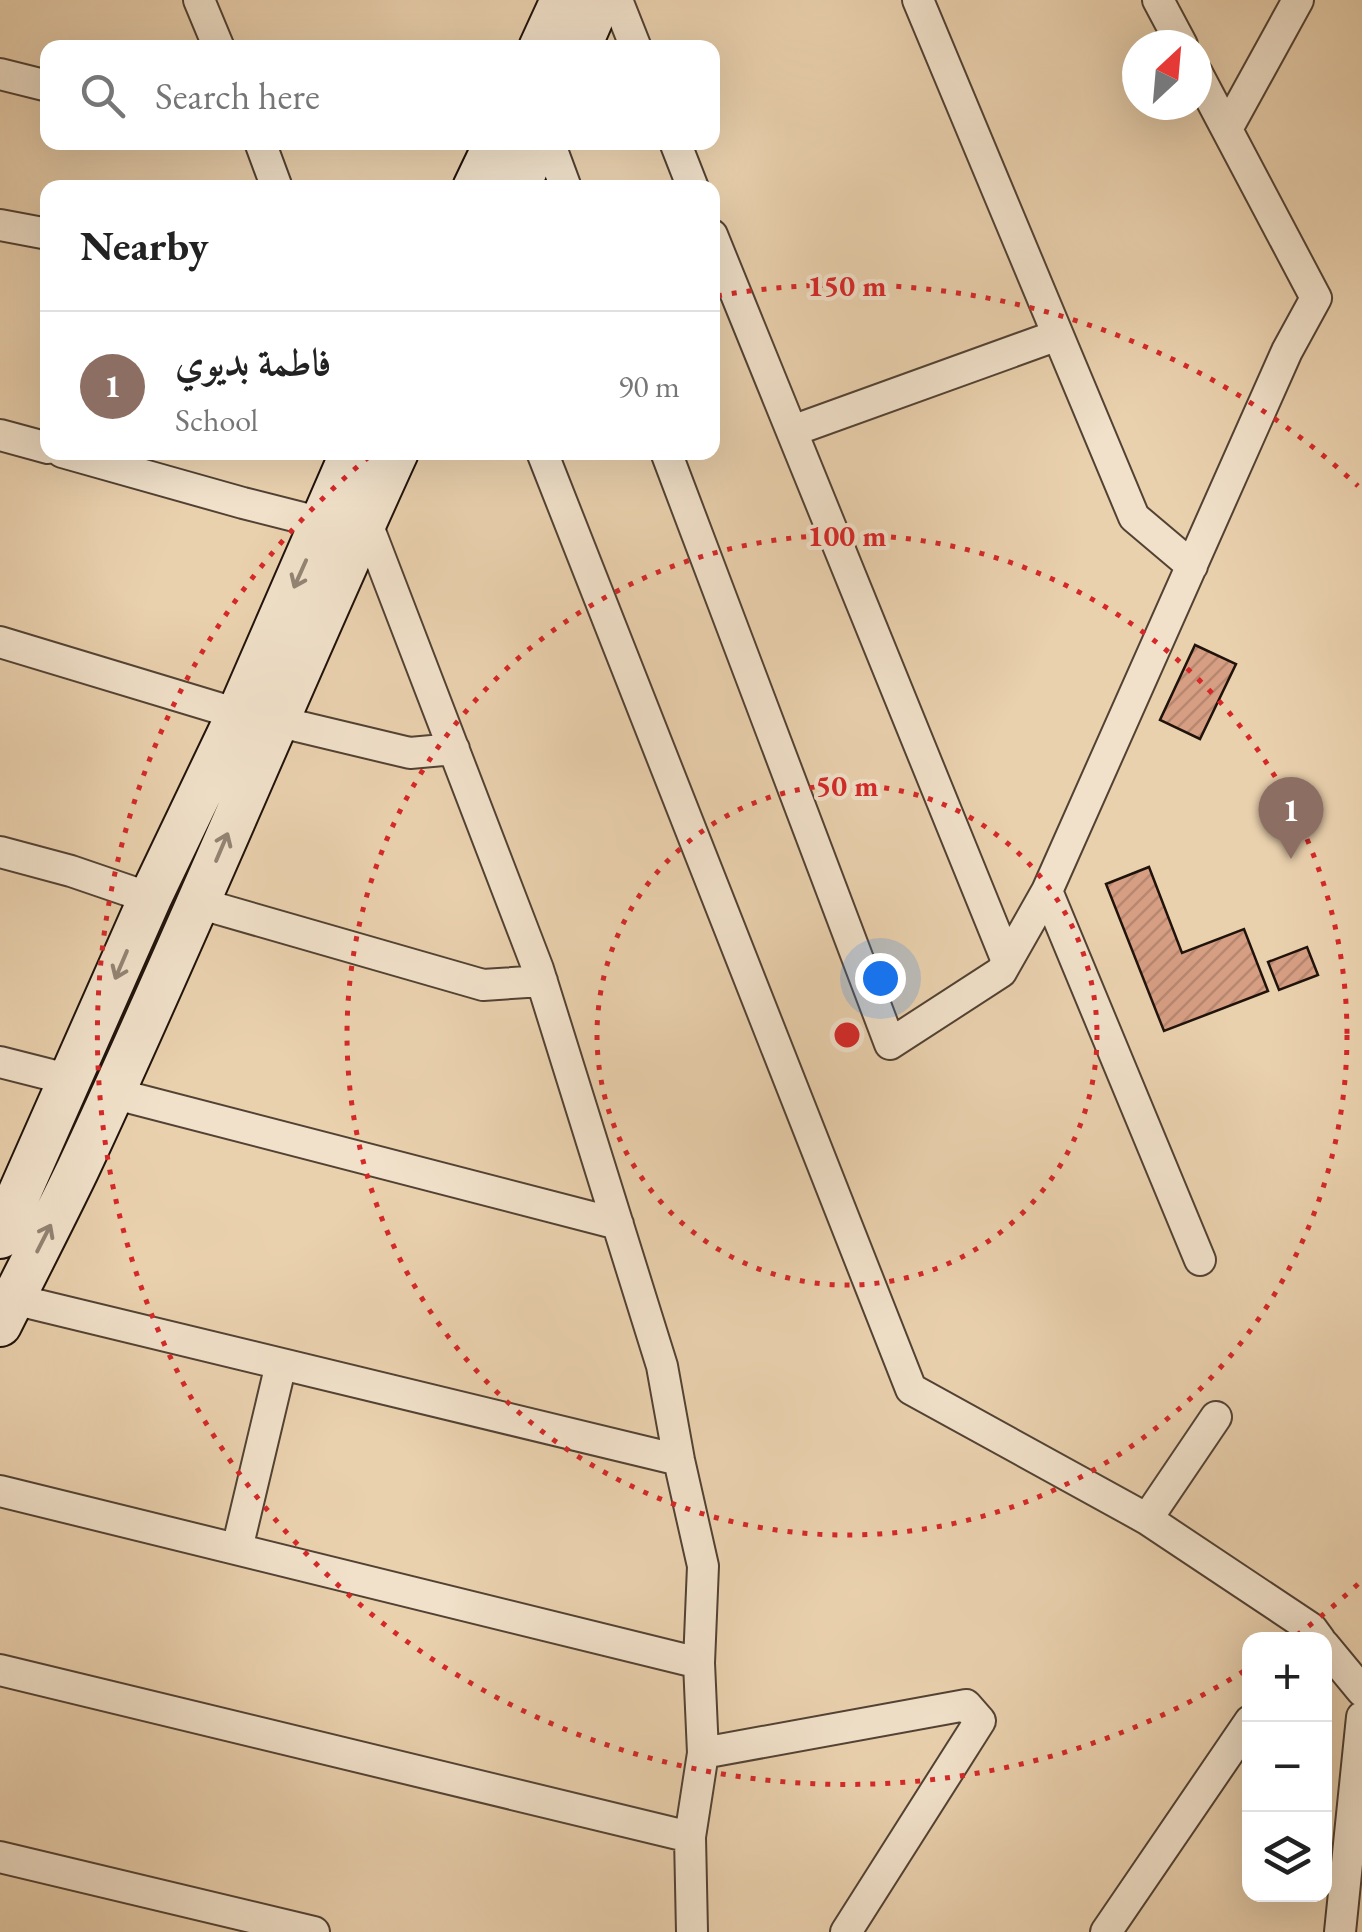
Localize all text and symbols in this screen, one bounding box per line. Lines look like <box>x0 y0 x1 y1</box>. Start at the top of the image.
north arrow <box>1122 30 1212 120</box>
search box <box>40 40 720 150</box>
icon: search <box>75 68 130 123</box>
text: Search here <box>155 71 320 120</box>
text: Nearby <box>80 218 209 273</box>
text: 150 m <box>808 266 886 305</box>
text: فاطمة بديوي <box>175 337 332 386</box>
text: 1 <box>104 365 121 407</box>
text: 90 m <box>618 365 680 407</box>
text: School <box>175 399 258 441</box>
text: 100 m <box>808 516 886 555</box>
one-way arrow <box>290 558 308 589</box>
text: 50 m <box>815 766 879 805</box>
pin: 1 <box>1258 776 1324 859</box>
one-way arrow <box>214 832 232 863</box>
one-way arrow <box>111 949 129 980</box>
your location <box>855 953 906 1004</box>
centre of rings <box>829 1017 865 1053</box>
one-way arrow <box>35 1224 54 1254</box>
map controls <box>1242 1632 1332 1902</box>
button: + <box>1242 1632 1332 1722</box>
button: − <box>1242 1722 1332 1812</box>
button: layers <box>1242 1812 1332 1902</box>

